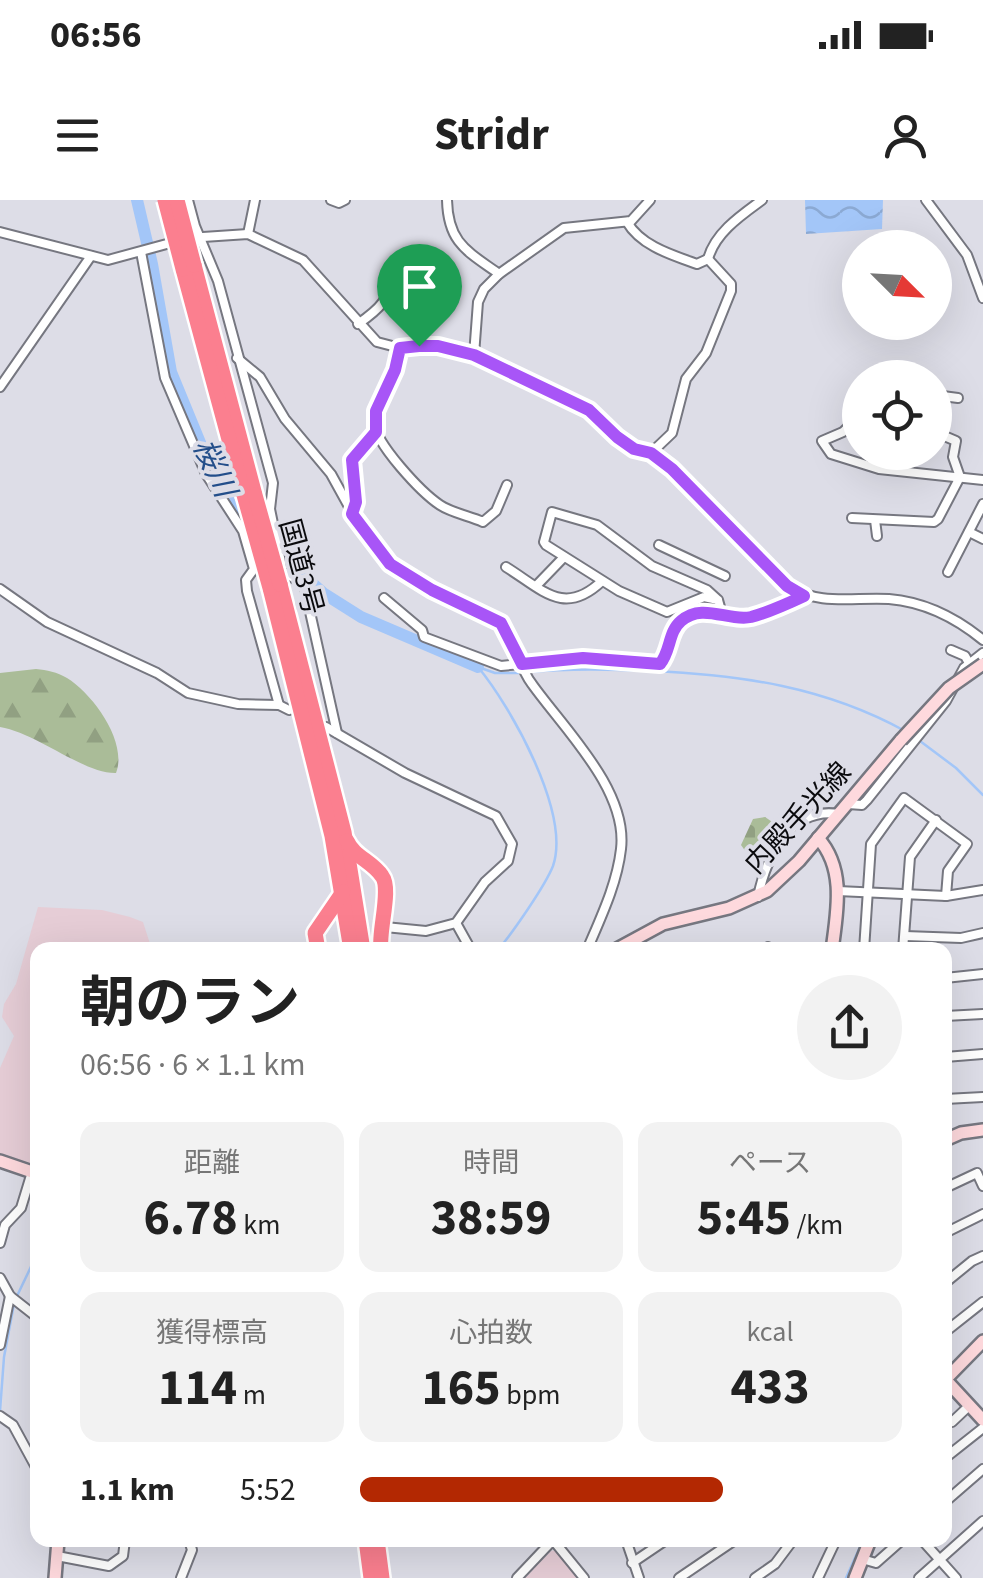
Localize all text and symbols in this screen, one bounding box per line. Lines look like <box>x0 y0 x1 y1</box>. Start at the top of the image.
text: 06:56 <box>50 8 142 62</box>
text: Stridr <box>434 103 549 167</box>
icon: menu <box>50 108 105 163</box>
icon: person <box>878 108 933 163</box>
north arrow <box>842 230 952 340</box>
map controls <box>842 230 952 470</box>
pin <box>377 244 462 347</box>
icon: arrive <box>392 259 447 314</box>
button: locate <box>842 360 952 470</box>
water label: 桜川 <box>182 432 247 507</box>
street label: 国道3号 <box>269 515 333 619</box>
street label: 内殿手光線 <box>736 753 860 883</box>
text: 朝のラン <box>80 965 300 1043</box>
button: share <box>797 975 902 1080</box>
text: 06:56 · 6 × 1.1 km <box>80 1042 306 1088</box>
text: 距離 <box>184 1143 240 1183</box>
text: 時間 <box>463 1143 519 1183</box>
text: ペース <box>729 1143 811 1183</box>
text: 6.78 <box>144 1183 238 1254</box>
text: 38:59 <box>431 1183 551 1254</box>
text: 5:45 <box>697 1183 791 1254</box>
text: km <box>238 1205 280 1245</box>
text: /km <box>791 1205 843 1245</box>
text: kcal <box>746 1312 794 1352</box>
text: 獲得標高 <box>156 1313 268 1353</box>
text: 心拍数 <box>449 1313 533 1353</box>
text: 433 <box>730 1352 810 1423</box>
text: 114 <box>158 1353 237 1424</box>
text: 165 <box>421 1353 501 1424</box>
text: m <box>237 1375 266 1415</box>
text: bpm <box>501 1375 561 1415</box>
text: 1.1 km <box>80 1467 175 1513</box>
text: 5:52 <box>240 1467 296 1513</box>

